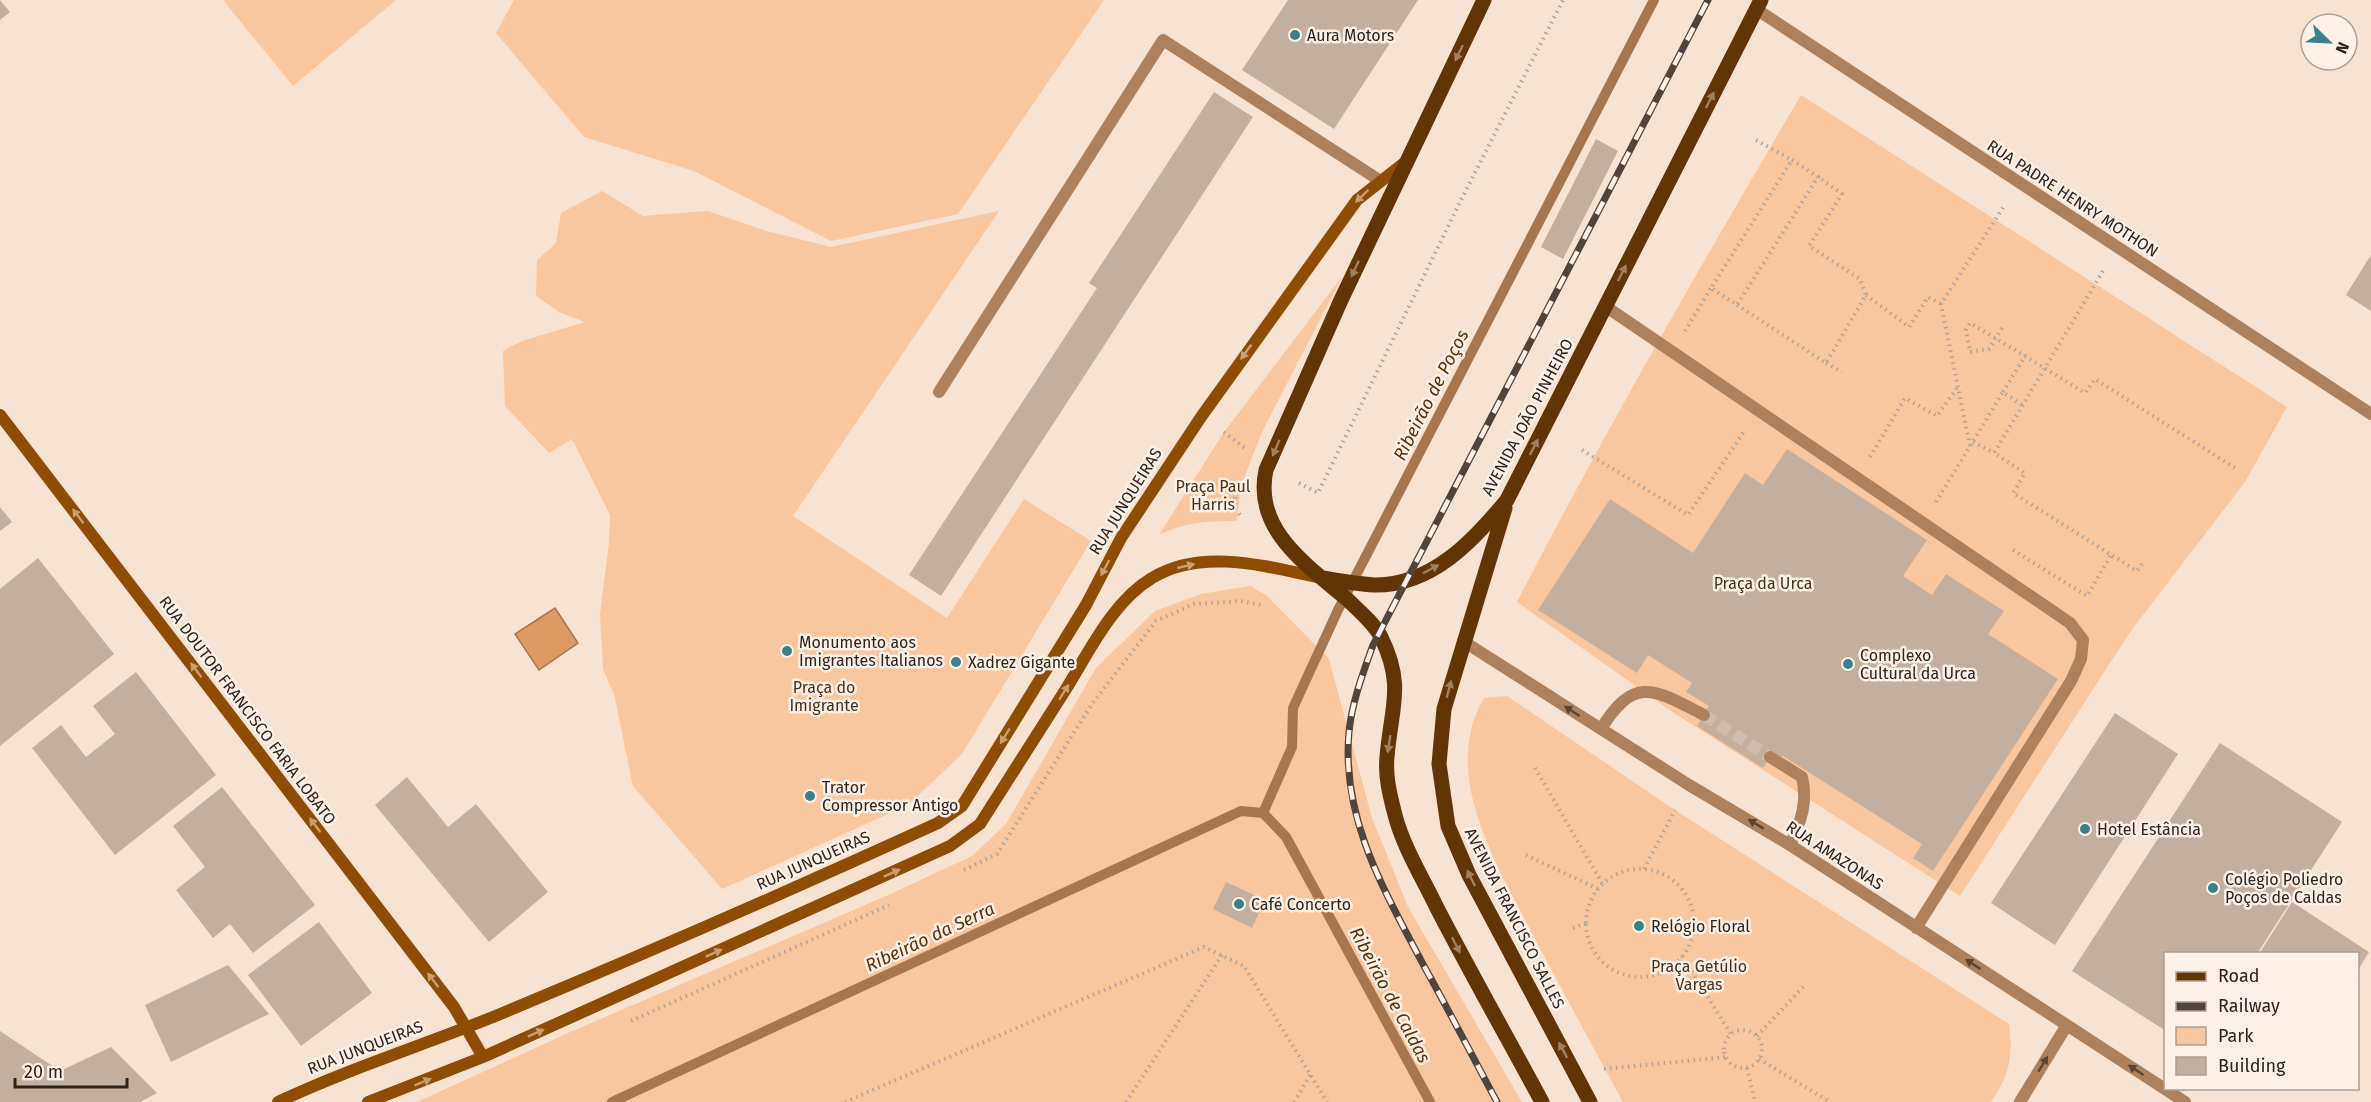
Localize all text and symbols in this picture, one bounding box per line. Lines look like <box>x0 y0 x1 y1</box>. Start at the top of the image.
north arrow <box>2299 12 2359 72</box>
place label: Aura Motors <box>1307 26 1394 45</box>
marker: Aura Motors <box>1288 28 1302 42</box>
text: N <box>2331 39 2353 57</box>
one-way arrow <box>1454 44 1464 61</box>
one-way arrow <box>1705 91 1715 108</box>
street label: RUA PADRE HENRY MOTHON <box>1984 136 2162 261</box>
one-way arrow <box>1355 189 1370 203</box>
one-way arrow <box>1351 261 1360 278</box>
one-way arrow <box>1617 265 1627 282</box>
water label: Ribeirão de Poços <box>1389 326 1473 464</box>
street label: AVENIDA JOÃO PINHEIRO <box>1478 335 1577 499</box>
one-way arrow <box>1240 345 1252 360</box>
one-way arrow <box>1271 439 1281 457</box>
one-way arrow <box>1529 439 1538 456</box>
street label: RUA JUNQUEIRAS <box>1085 444 1166 558</box>
park label: Praça Paul Harris <box>1176 477 1251 514</box>
one-way arrow <box>72 508 84 523</box>
one-way arrow <box>1100 560 1110 577</box>
one-way arrow <box>1177 561 1195 571</box>
one-way arrow <box>1423 564 1440 574</box>
park label: Praça da Urca <box>1714 574 1812 594</box>
street label: RUA DOUTOR FRANCISCO FARIA LOBATO <box>155 592 340 828</box>
place label: Monumento aos Imigrantes Italianos <box>799 633 943 670</box>
marker: Monumento aos Imigrantes Italianos <box>780 644 794 658</box>
place label: Complexo Cultural da Urca <box>1860 646 1976 683</box>
place label: Xadrez Gigante <box>968 653 1075 672</box>
marker: Xadrez Gigante <box>949 655 963 669</box>
marker: Complexo Cultural da Urca <box>1841 657 1855 671</box>
one-way arrow <box>191 663 203 678</box>
park label: Praça do Imigrante <box>789 678 859 715</box>
one-way arrow <box>1445 680 1455 698</box>
one-way arrow <box>1058 684 1069 700</box>
one-way arrow <box>1564 706 1580 717</box>
one-way arrow <box>1000 728 1011 744</box>
one-way arrow <box>1384 734 1393 753</box>
place label: Trator Compressor Antigo <box>822 778 958 815</box>
marker: Trator Compressor Antigo <box>803 789 817 803</box>
street label: RUA AMAZONAS <box>1783 817 1887 894</box>
one-way arrow <box>309 818 321 833</box>
one-way arrow <box>1748 819 1764 830</box>
place label: Hotel Estância <box>2097 820 2201 839</box>
marker: Hotel Estância <box>2078 822 2092 836</box>
street label: AVENIDA FRANCISCO SALLES <box>1461 825 1569 1012</box>
street label: RUA JUNQUEIRAS <box>753 827 873 894</box>
one-way arrow <box>883 867 901 877</box>
one-way arrow <box>1467 869 1476 886</box>
place label: Colégio Poliedro Poços de Caldas <box>2225 870 2343 908</box>
marker: Colégio Poliedro Poços de Caldas <box>2206 881 2220 895</box>
place label: Café Concerto <box>1251 895 1351 914</box>
water label: Ribeirão da Serra <box>862 897 998 977</box>
marker: Café Concerto <box>1232 897 1246 911</box>
place label: Relógio Floral <box>1651 917 1750 936</box>
marker: Relógio Floral <box>1632 919 1646 933</box>
water label: Ribeirão de Caldas <box>1345 923 1435 1067</box>
one-way arrow <box>1451 936 1461 953</box>
one-way arrow <box>706 948 723 957</box>
legend <box>2164 952 2359 1090</box>
park label: Praça Getúlio Vargas <box>1651 957 1747 994</box>
one-way arrow <box>1965 958 1981 970</box>
text: Road <box>2218 965 2260 987</box>
one-way arrow <box>427 972 440 988</box>
text: Railway <box>2218 995 2280 1017</box>
street label: RUA JUNQUEIRAS <box>305 1017 426 1078</box>
text: Park <box>2218 1025 2254 1047</box>
one-way arrow <box>528 1028 546 1038</box>
one-way arrow <box>1558 1041 1568 1059</box>
scale bar <box>15 1051 128 1089</box>
one-way arrow <box>2038 1055 2049 1072</box>
text: Building <box>2218 1055 2286 1077</box>
text: 20 m <box>24 1061 63 1083</box>
one-way arrow <box>2128 1065 2144 1076</box>
one-way arrow <box>414 1077 432 1086</box>

